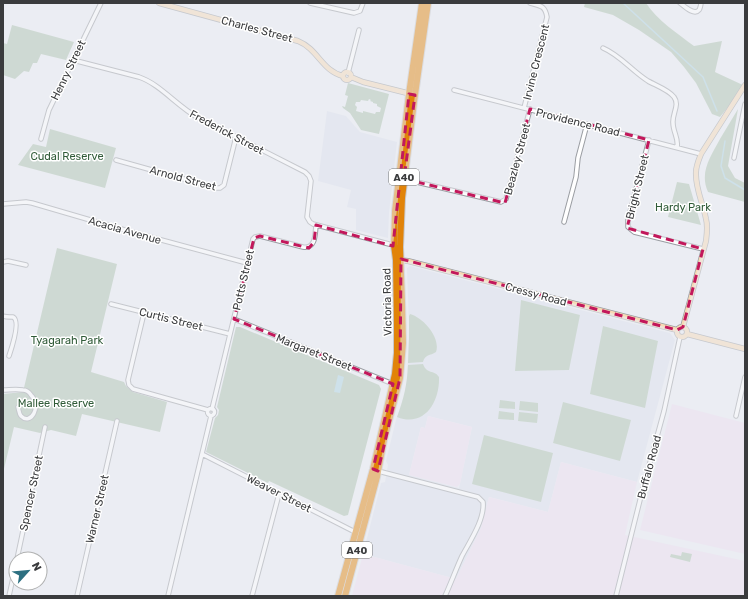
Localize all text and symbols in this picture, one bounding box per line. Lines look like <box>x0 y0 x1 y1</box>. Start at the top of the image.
street label: Charles Street <box>220 14 295 45</box>
street label: Irvine Crescent <box>521 22 552 101</box>
street label: Henry Street <box>48 37 89 102</box>
street label: Providence Road <box>534 106 621 139</box>
street label: Frederick Street <box>187 107 267 158</box>
street label: Beazley Street <box>502 121 534 197</box>
park label: Cudal Reserve <box>30 150 104 163</box>
street label: Bright Street <box>623 153 652 221</box>
street label: Arnold Street <box>148 163 218 194</box>
road number: A40 <box>389 169 419 185</box>
park label: Hardy Park <box>655 201 711 214</box>
street label: Acacia Avenue <box>87 214 163 247</box>
street label: Potts Street <box>230 248 257 312</box>
street label: Victoria Road <box>380 268 395 336</box>
street label: Cressy Road <box>504 280 568 309</box>
street label: Curtis Street <box>138 305 205 334</box>
street label: Margaret Street <box>274 331 354 374</box>
park label: Tyagarah Park <box>31 334 104 347</box>
park label: Mallee Reserve <box>18 397 94 410</box>
street label: Buffalo Road <box>635 434 664 500</box>
street label: Spencer Street <box>17 453 46 532</box>
street label: Weaver Street <box>244 471 314 516</box>
street label: Warner Street <box>83 473 112 545</box>
road number: A40 <box>342 542 372 558</box>
north arrow <box>8 551 48 591</box>
text: N <box>29 560 44 573</box>

